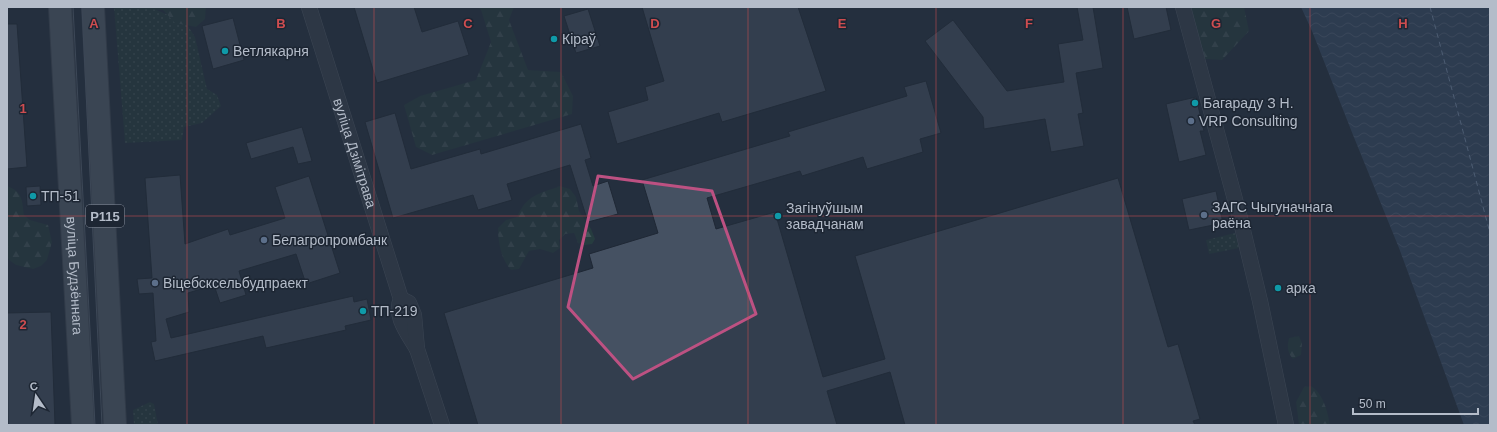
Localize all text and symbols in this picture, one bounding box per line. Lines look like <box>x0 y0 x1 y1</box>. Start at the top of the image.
text: A <box>89 16 99 31</box>
text: B <box>276 16 286 31</box>
text: C <box>463 16 473 31</box>
text: D <box>650 16 660 31</box>
text: E <box>838 16 847 31</box>
text: F <box>1025 16 1033 31</box>
text: G <box>1211 16 1221 31</box>
text: H <box>1398 16 1408 31</box>
place label: Кіраў <box>562 31 596 47</box>
marker: Кіраў <box>549 34 559 44</box>
place label: Ветлякарня <box>233 43 309 59</box>
marker: Ветлякарня <box>220 46 230 56</box>
place label: Багараду З Н. <box>1203 95 1294 111</box>
street label: вуліца Дзімітрава <box>330 96 380 210</box>
marker: Багараду З Н. <box>1190 98 1200 108</box>
text: 1 <box>19 101 27 116</box>
place label: VRP Consulting <box>1199 113 1298 129</box>
marker: VRP Consulting <box>1186 116 1196 126</box>
place label: ТП-51 <box>41 188 80 204</box>
marker: ТП-51 <box>28 191 38 201</box>
place label: ЗАГС Чыгуначнага раёна <box>1212 199 1333 231</box>
place label: Загінуўшым завадчанам <box>786 200 864 232</box>
road number: Р115 <box>86 205 124 227</box>
marker: ЗАГС Чыгуначнага раёна <box>1199 210 1209 220</box>
marker: Загінуўшым завадчанам <box>773 211 783 221</box>
street label: вуліца Будзённага <box>64 216 86 335</box>
place label: Белагропромбанк <box>272 232 388 248</box>
marker: Белагропромбанк <box>259 235 269 245</box>
place label: Віцебсксельбудпраект <box>163 275 309 291</box>
marker: Віцебсксельбудпраект <box>150 278 160 288</box>
place label: арка <box>1286 280 1316 296</box>
marker: арка <box>1273 283 1283 293</box>
place label: ТП-219 <box>371 303 418 319</box>
marker: ТП-219 <box>358 306 368 316</box>
text: 2 <box>19 317 27 332</box>
north arrow <box>16 376 56 416</box>
text: С <box>29 380 39 393</box>
scale bar <box>1353 390 1478 416</box>
text: 50 m <box>1359 397 1386 411</box>

